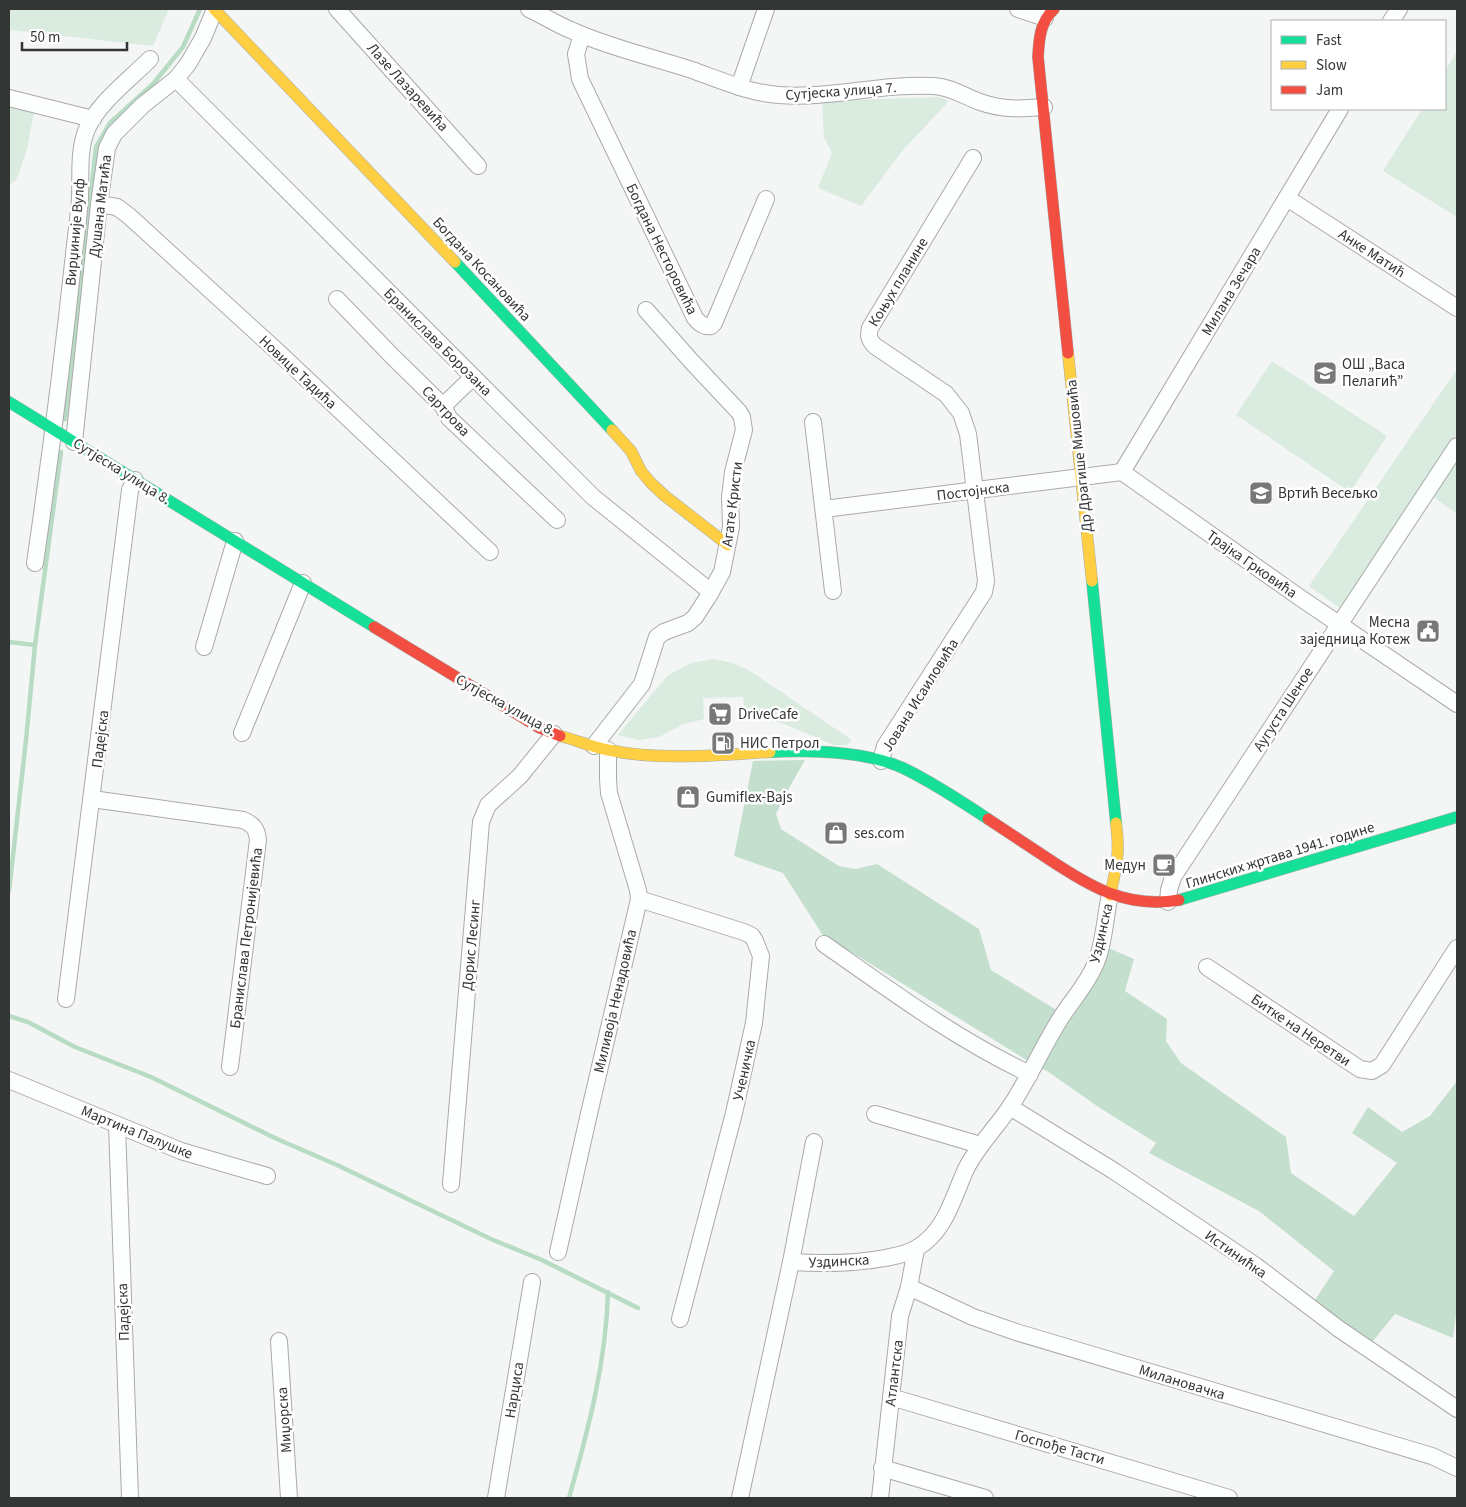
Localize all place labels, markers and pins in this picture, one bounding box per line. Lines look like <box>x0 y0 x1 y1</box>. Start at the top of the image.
place label: ОШ „Васа Пелагић” <box>1342 354 1405 392</box>
school or university icon: ОШ „Васа Пелагић” <box>1312 360 1338 386</box>
school or university icon: Вртић Весељко <box>1248 480 1274 506</box>
place label: Вртић Весељко <box>1278 483 1378 504</box>
place label: Месна заједница Котеж <box>1300 612 1411 650</box>
public building icon: Месна заједница Котеж <box>1415 618 1441 644</box>
supermarket icon: DriveCafe <box>707 701 733 727</box>
place label: DriveCafe <box>738 704 798 725</box>
fuel station icon: НИС Петрол <box>710 730 736 756</box>
place label: НИС Петрол <box>740 733 820 754</box>
shop icon: Gumiflex-Bajs <box>675 784 701 810</box>
place label: Gumiflex-Bajs <box>706 787 793 808</box>
shop icon: ses.com <box>823 820 849 846</box>
place label: ses.com <box>854 823 905 844</box>
cafe icon: Медун <box>1151 852 1177 878</box>
place label: Медун <box>1104 855 1146 876</box>

